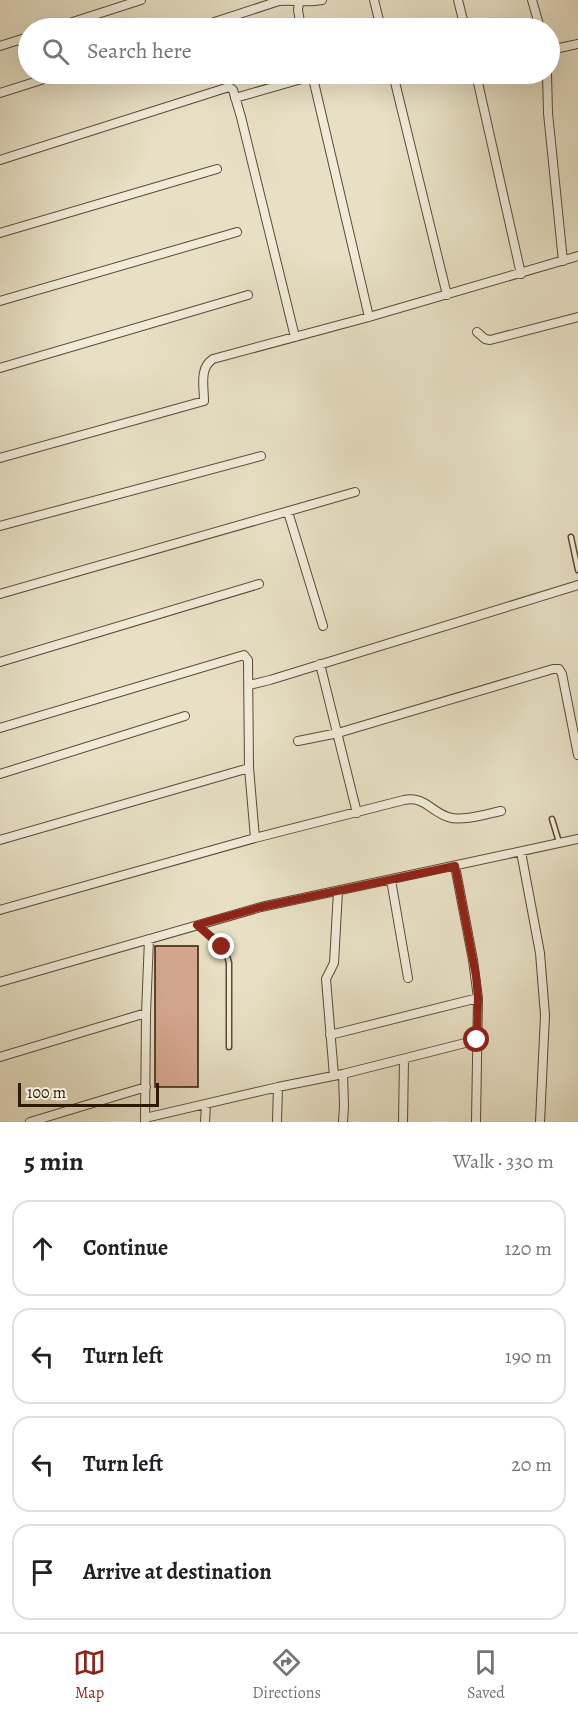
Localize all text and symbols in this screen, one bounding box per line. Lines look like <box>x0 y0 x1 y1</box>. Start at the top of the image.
search box <box>18 18 560 84</box>
icon: search <box>39 35 72 68</box>
text: Search here <box>87 36 192 66</box>
route end <box>208 933 234 959</box>
route start <box>463 1026 489 1052</box>
scale bar <box>18 1080 159 1108</box>
text: 100 m <box>27 1082 66 1104</box>
text: 5 min <box>24 1144 84 1179</box>
text: Walk · 330 m <box>453 1148 554 1175</box>
icon: ahead <box>26 1232 59 1265</box>
text: Continue <box>83 1233 168 1263</box>
text: 120 m <box>504 1235 552 1262</box>
icon: left <box>26 1340 59 1373</box>
text: Turn left <box>83 1341 163 1371</box>
text: 190 m <box>505 1343 552 1370</box>
icon: left <box>26 1448 59 1481</box>
text: Turn left <box>83 1449 163 1479</box>
text: 20 m <box>511 1451 552 1478</box>
icon: arrive <box>26 1556 59 1589</box>
text: Arrive at destination <box>83 1557 272 1587</box>
tab: Map <box>73 1646 106 1704</box>
tab: Directions <box>252 1646 321 1704</box>
tab: Saved <box>467 1646 505 1704</box>

